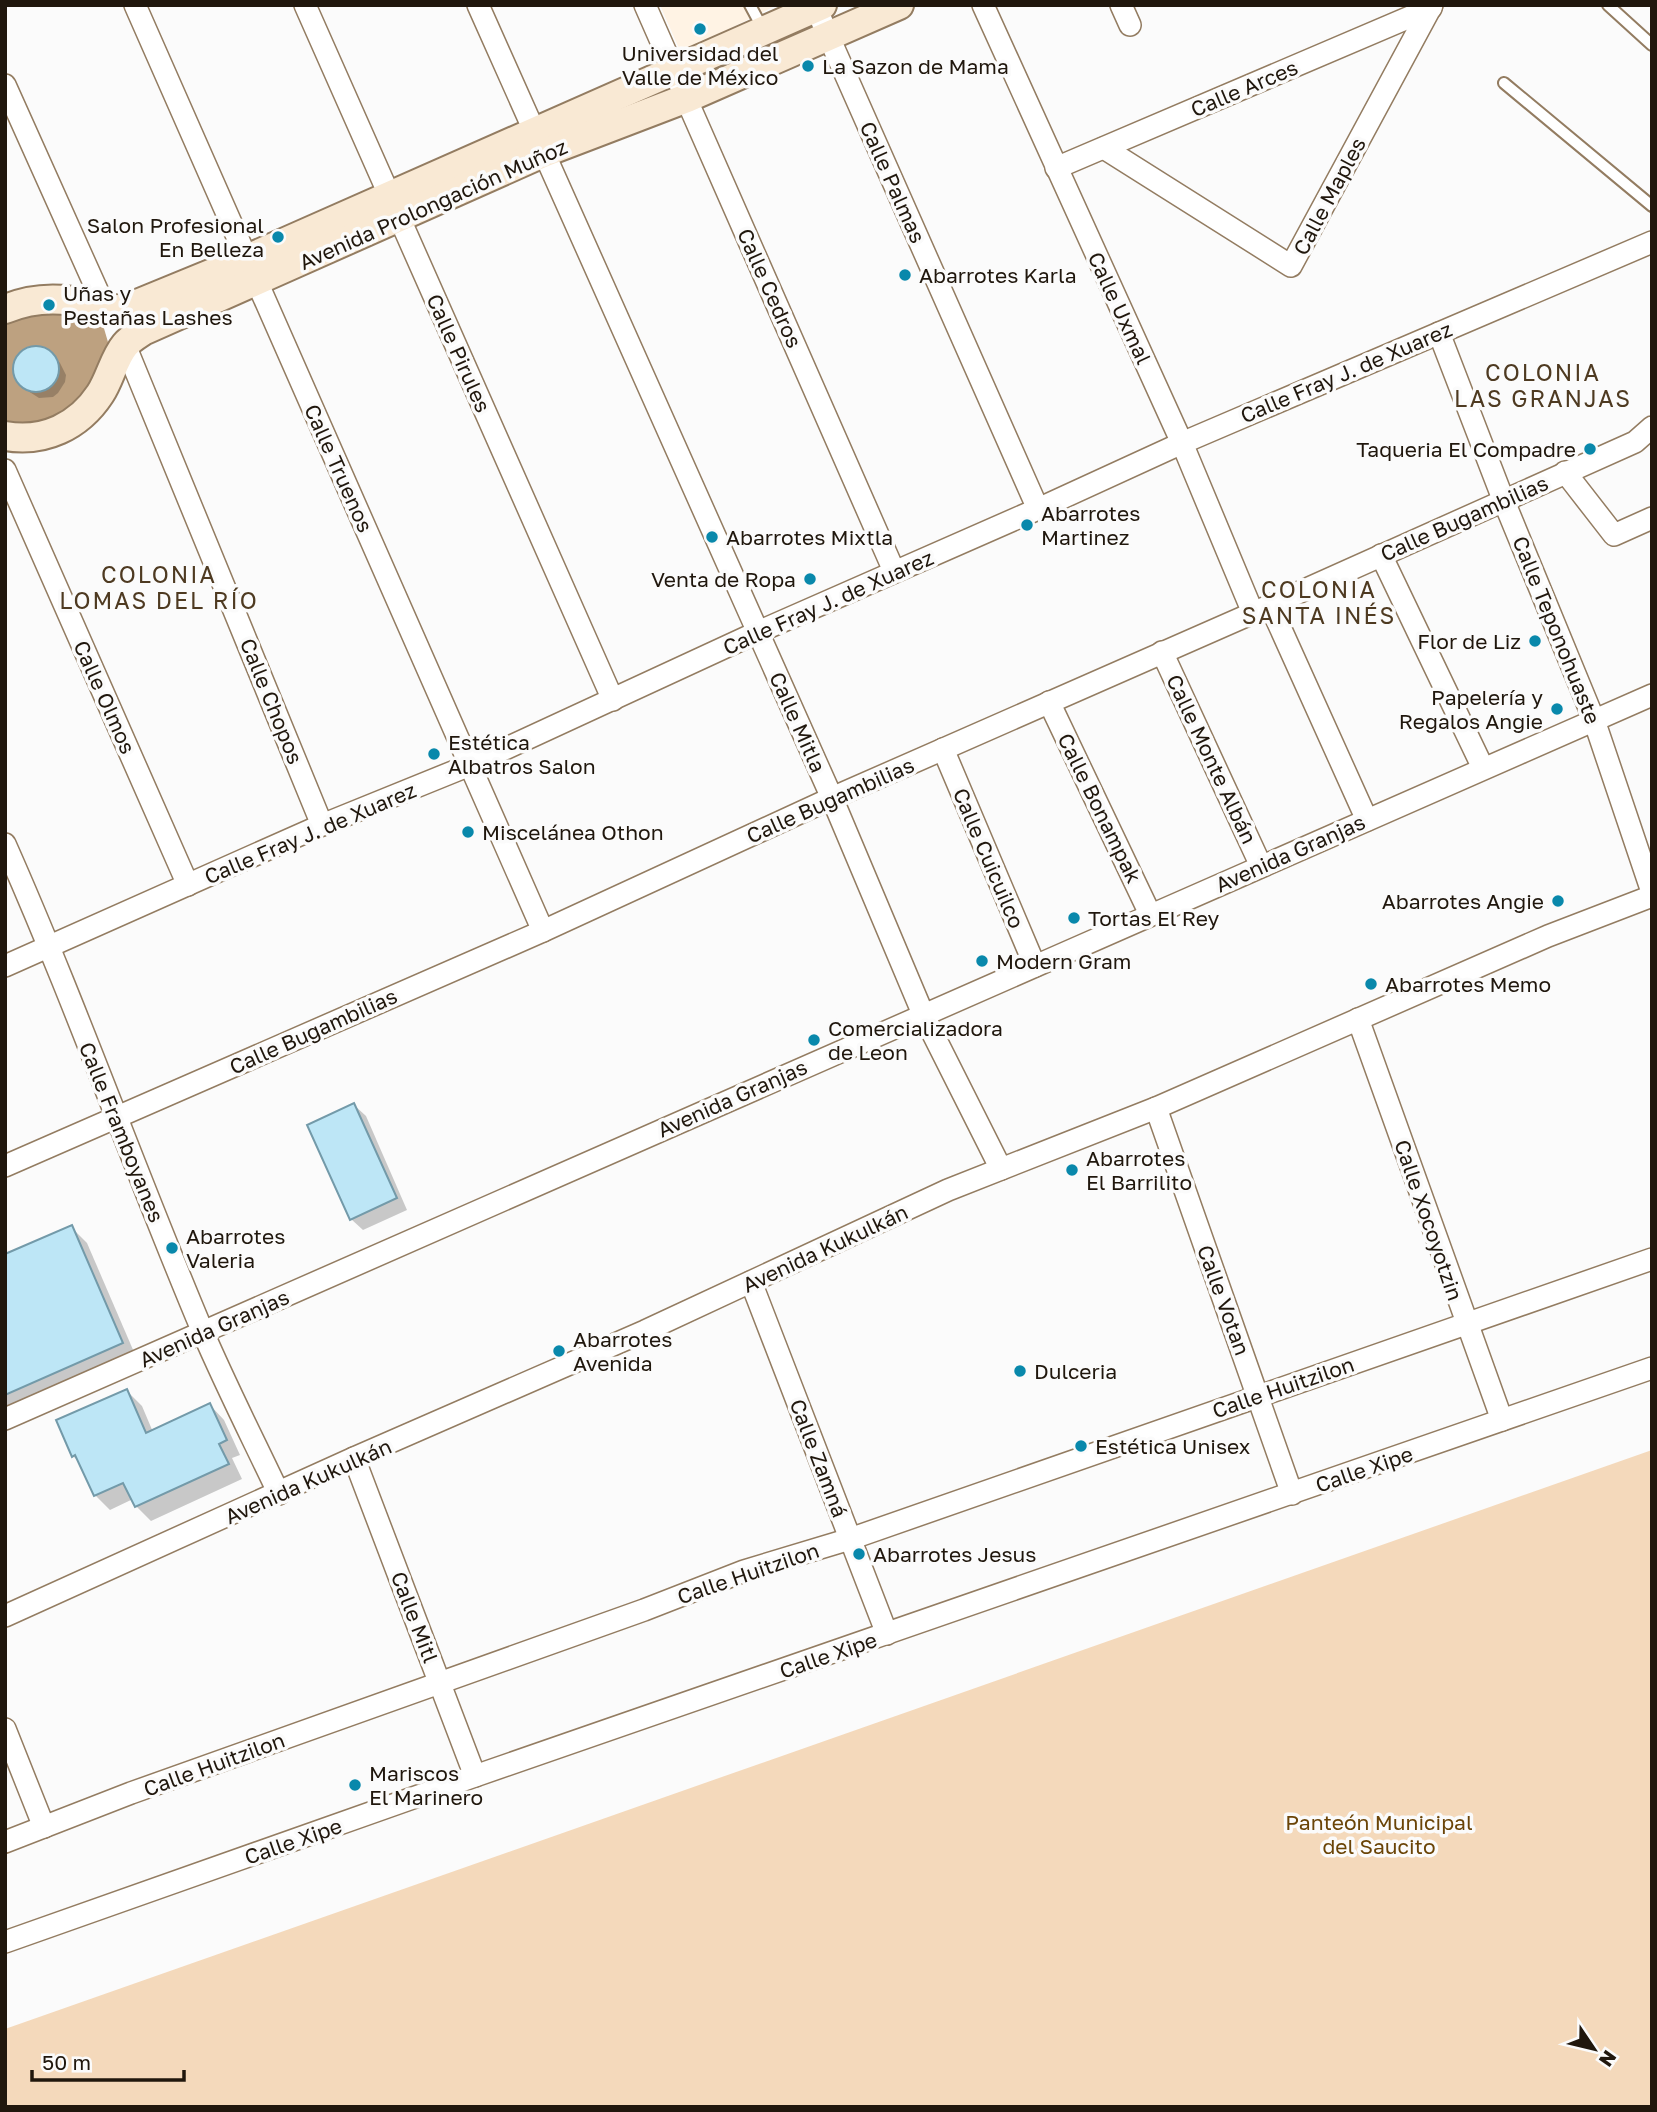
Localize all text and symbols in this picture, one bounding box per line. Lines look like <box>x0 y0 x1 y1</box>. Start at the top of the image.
marker: Universidad del Valle de México <box>692 21 708 37</box>
place label: Universidad del Valle de México <box>621 40 779 90</box>
place label: La Sazon de Mama <box>822 53 1009 79</box>
street label: Calle Arces <box>1187 54 1301 122</box>
marker: La Sazon de Mama <box>800 58 816 74</box>
street label: Calle Palmas <box>855 117 931 247</box>
street label: Avenida Prolongación Muñoz <box>295 133 571 275</box>
street label: Calle Maples <box>1287 133 1371 259</box>
place label: Salon Profesional En Belleza <box>87 212 264 262</box>
street label: Calle Cedros <box>732 224 808 352</box>
marker: Salon Profesional En Belleza <box>270 229 286 245</box>
street label: Calle Uxmal <box>1083 248 1157 368</box>
place label: Abarrotes Karla <box>919 262 1077 288</box>
marker: Abarrotes Karla <box>897 267 913 283</box>
place label: Uñas y Pestañas Lashes <box>63 280 233 330</box>
street label: Calle Pirules <box>421 290 497 416</box>
marker: Uñas y Pestañas Lashes <box>41 297 57 313</box>
street label: Calle Fray J. de Xuarez <box>1236 316 1456 428</box>
district label: COLONIA LAS GRANJAS <box>1454 358 1632 412</box>
street label: Calle Truenos <box>299 400 379 536</box>
place label: Taqueria El Compadre <box>1356 436 1576 462</box>
marker: Taqueria El Compadre <box>1582 441 1598 457</box>
street label: Calle Bugambilias <box>1376 469 1552 567</box>
place label: Abarrotes Martinez <box>1041 500 1140 550</box>
marker: Abarrotes Martinez <box>1019 517 1035 533</box>
place label: Abarrotes Mixtla <box>726 524 893 550</box>
marker: Abarrotes Mixtla <box>704 529 720 545</box>
street label: Calle Teponohuaste <box>1507 532 1607 728</box>
street label: Calle Fray J. de Xuarez <box>719 544 937 660</box>
district label: COLONIA LOMAS DEL RÍO <box>59 560 259 614</box>
place label: Venta de Ropa <box>651 566 796 592</box>
marker: Venta de Ropa <box>802 571 818 587</box>
district label: COLONIA SANTA INÉS <box>1242 575 1396 629</box>
place label: Flor de Liz <box>1417 628 1521 654</box>
marker: Flor de Liz <box>1527 633 1543 649</box>
street label: Calle Chopos <box>235 634 309 768</box>
street label: Calle Olmos <box>68 636 142 758</box>
street label: Calle Mitla <box>764 668 832 776</box>
street label: Calle Monte Albán <box>1161 670 1263 848</box>
place label: Papelería y Regalos Angie <box>1399 684 1543 734</box>
marker: Papelería y Regalos Angie <box>1549 701 1565 717</box>
place label: Estética Albatros Salon <box>448 729 596 779</box>
street label: Calle Bonampak <box>1052 729 1148 887</box>
marker: Estética Albatros Salon <box>426 746 442 762</box>
street label: Calle Bugambilias <box>742 751 918 849</box>
street label: Calle Fray J. de Xuarez <box>200 777 420 889</box>
street label: Calle Cuicuilco <box>948 784 1030 932</box>
street label: Avenida Granjas <box>1211 808 1369 898</box>
place label: Miscelánea Othon <box>482 819 664 845</box>
marker: Miscelánea Othon <box>460 824 476 840</box>
place label: Abarrotes Angie <box>1382 888 1544 914</box>
marker: Abarrotes Angie <box>1550 893 1566 909</box>
place label: Tortas El Rey <box>1088 905 1220 931</box>
marker: Tortas El Rey <box>1066 910 1082 926</box>
place label: Modern Gram <box>996 948 1131 974</box>
marker: Modern Gram <box>974 953 990 969</box>
place label: Abarrotes Memo <box>1385 971 1551 997</box>
marker: Abarrotes Memo <box>1363 976 1379 992</box>
street label: Calle Bugambilias <box>225 982 401 1080</box>
place label: Comercializadora de Leon <box>828 1015 1003 1065</box>
marker: Comercializadora de Leon <box>806 1032 822 1048</box>
street label: Calle Framboyanes <box>74 1038 170 1226</box>
street label: Avenida Granjas <box>653 1053 811 1143</box>
street label: Calle Xocoyotzin <box>1389 1136 1469 1304</box>
place label: Abarrotes El Barrilito <box>1086 1145 1192 1195</box>
marker: Abarrotes El Barrilito <box>1064 1162 1080 1178</box>
street label: Avenida Kukulkán <box>738 1198 912 1298</box>
place label: Abarrotes Valeria <box>186 1223 285 1273</box>
marker: Abarrotes Valeria <box>164 1240 180 1256</box>
street label: Calle Votan <box>1192 1241 1256 1359</box>
street label: Avenida Granjas <box>135 1283 293 1373</box>
place label: Abarrotes Avenida <box>573 1326 672 1376</box>
marker: Abarrotes Avenida <box>551 1343 567 1359</box>
street label: Calle Huitzilon <box>1209 1351 1357 1423</box>
place label: Dulceria <box>1034 1358 1117 1384</box>
marker: Dulceria <box>1012 1363 1028 1379</box>
street label: Calle Zamná <box>785 1395 853 1521</box>
street label: Avenida Kukulkán <box>221 1433 395 1529</box>
place label: Estética Unisex <box>1095 1433 1251 1459</box>
marker: Estética Unisex <box>1073 1438 1089 1454</box>
street label: Calle Xipe <box>1312 1440 1416 1498</box>
street label: Calle Huitzilon <box>674 1537 822 1609</box>
place label: Abarrotes Jesus <box>873 1541 1036 1567</box>
marker: Abarrotes Jesus <box>851 1546 867 1562</box>
street label: Calle Mitl <box>386 1568 444 1666</box>
street label: Calle Xipe <box>776 1626 880 1684</box>
street label: Calle Huitzilon <box>140 1726 288 1802</box>
place label: Mariscos El Marinero <box>369 1760 483 1810</box>
marker: Mariscos El Marinero <box>347 1777 363 1793</box>
park label: Panteón Municipal del Saucito <box>1285 1809 1473 1859</box>
street label: Calle Xipe <box>241 1812 345 1870</box>
north arrow <box>1559 2014 1629 2084</box>
scale bar <box>32 2038 184 2082</box>
text: N <box>1595 2047 1622 2072</box>
text: 50 m <box>42 2049 91 2075</box>

